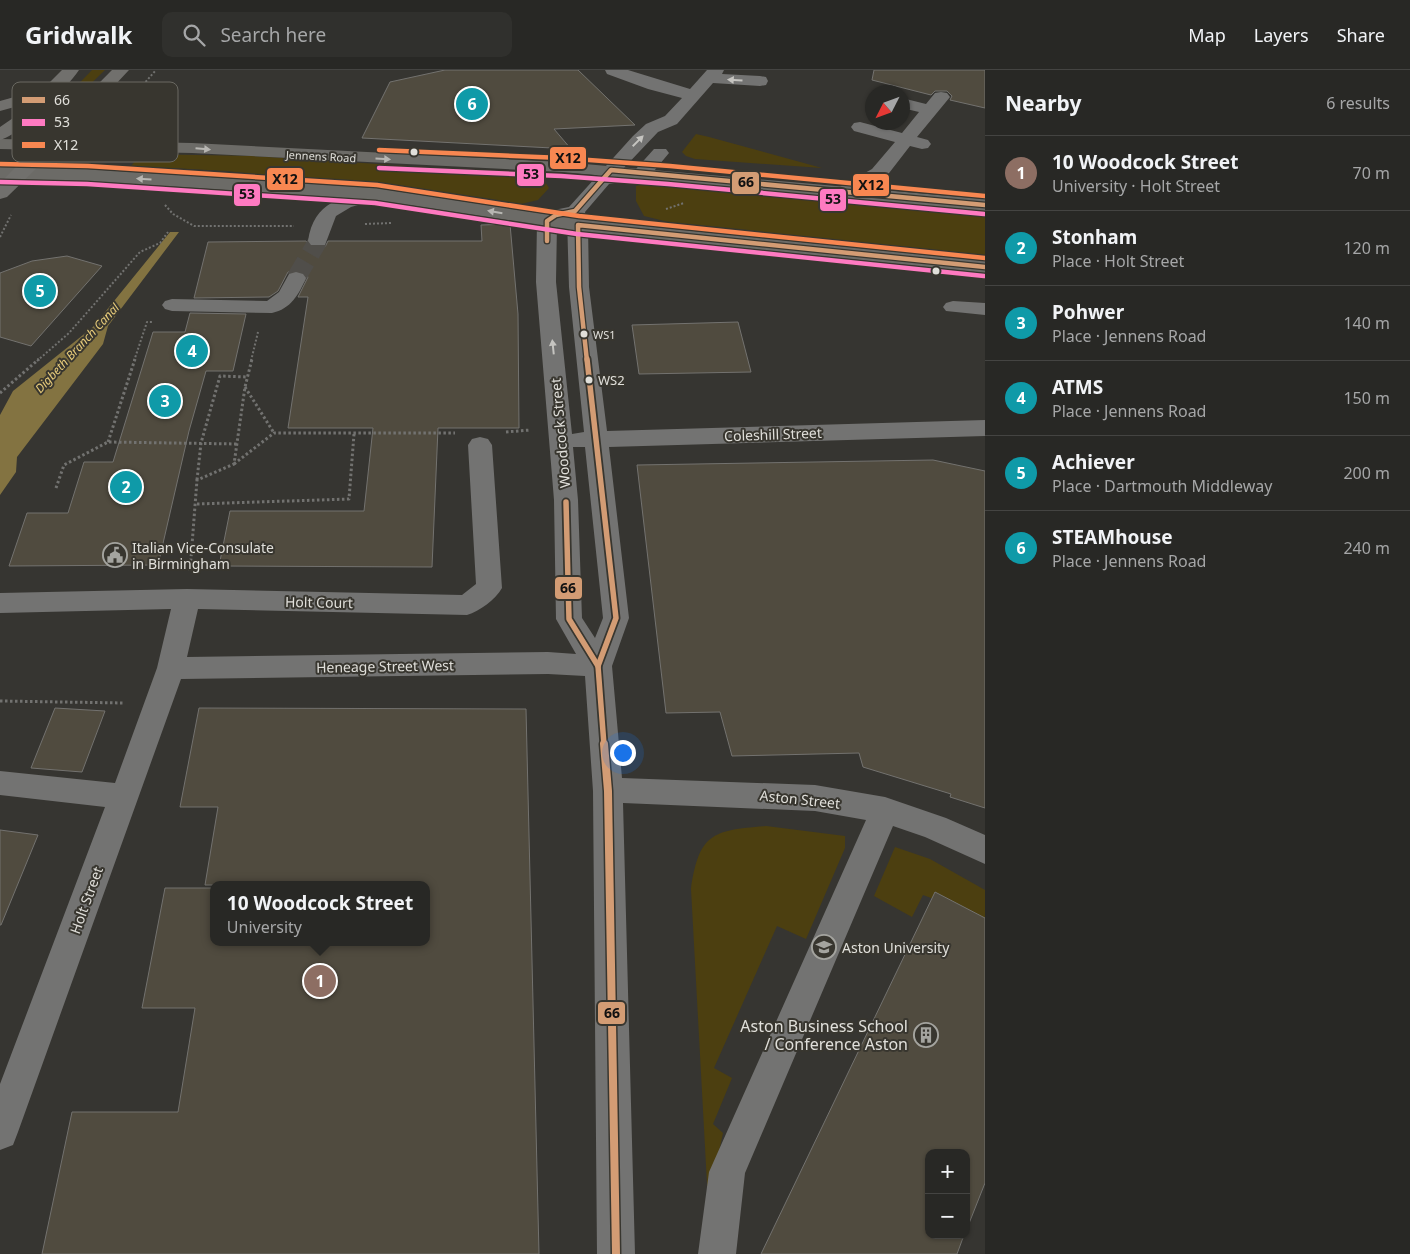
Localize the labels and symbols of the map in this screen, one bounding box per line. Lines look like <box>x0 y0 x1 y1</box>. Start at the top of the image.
one-way arrow <box>726 75 742 83</box>
legend <box>12 82 178 162</box>
pin: 6 <box>456 85 488 123</box>
north arrow <box>865 85 910 130</box>
text: 66 <box>54 90 70 109</box>
text: 53 <box>54 112 70 131</box>
text: X12 <box>54 135 78 154</box>
one-way arrow <box>632 135 644 147</box>
one-way arrow <box>196 146 212 154</box>
line badge: X12 <box>549 146 587 170</box>
street label: Jennens Road <box>284 147 357 165</box>
unlabelled marker <box>409 147 419 157</box>
text: X12 <box>555 148 581 167</box>
one-way arrow <box>375 156 391 164</box>
line badge: 53 <box>516 163 545 187</box>
text: 53 <box>523 164 539 183</box>
line badge: X12 <box>266 167 304 191</box>
text: X12 <box>272 169 298 188</box>
line badge: 66 <box>731 171 760 195</box>
text: 66 <box>738 172 754 191</box>
line badge: X12 <box>852 173 890 197</box>
one-way arrow <box>136 174 152 182</box>
text: X12 <box>858 175 884 194</box>
line badge: 53 <box>233 183 261 207</box>
text: 53 <box>239 184 255 203</box>
line badge: 53 <box>819 188 847 212</box>
text: 53 <box>825 189 841 208</box>
one-way arrow <box>487 208 503 216</box>
unlabelled marker <box>931 266 941 276</box>
pin: 5 <box>24 272 56 310</box>
water label: Digbeth Branch Canal <box>31 299 124 396</box>
place label: WS1 <box>593 327 616 342</box>
marker: WS1 <box>579 329 589 339</box>
pin: 4 <box>176 332 208 370</box>
one-way arrow <box>548 338 556 354</box>
place label: WS2 <box>598 371 625 389</box>
marker: WS2 <box>584 375 594 385</box>
street label: Woodcock Street <box>546 377 574 489</box>
pin: 3 <box>149 382 181 420</box>
street label: Coleshill Street <box>724 423 822 445</box>
pin: 2 <box>110 468 142 506</box>
place label: Italian Vice-Consulate in Birmingham <box>132 538 274 573</box>
public building icon: Italian Vice-Consulate in Birmingham <box>102 542 128 568</box>
line badge: 66 <box>554 576 583 600</box>
text: 66 <box>560 578 576 597</box>
street label: Holt Court <box>285 592 353 612</box>
street label: Heneage Street West <box>316 655 454 677</box>
your location <box>610 740 636 766</box>
street label: Aston Street <box>759 785 841 813</box>
street label: Holt Street <box>65 864 107 936</box>
school or university icon: Aston University <box>811 934 837 960</box>
place label: Aston University <box>842 938 950 957</box>
pin: 1 <box>304 962 336 1000</box>
line badge: 66 <box>597 1001 626 1025</box>
text: 66 <box>604 1003 620 1022</box>
place label: Aston Business School / Conference Aston <box>740 1015 908 1055</box>
building icon: Aston Business School / Conference Aston <box>913 1022 939 1048</box>

